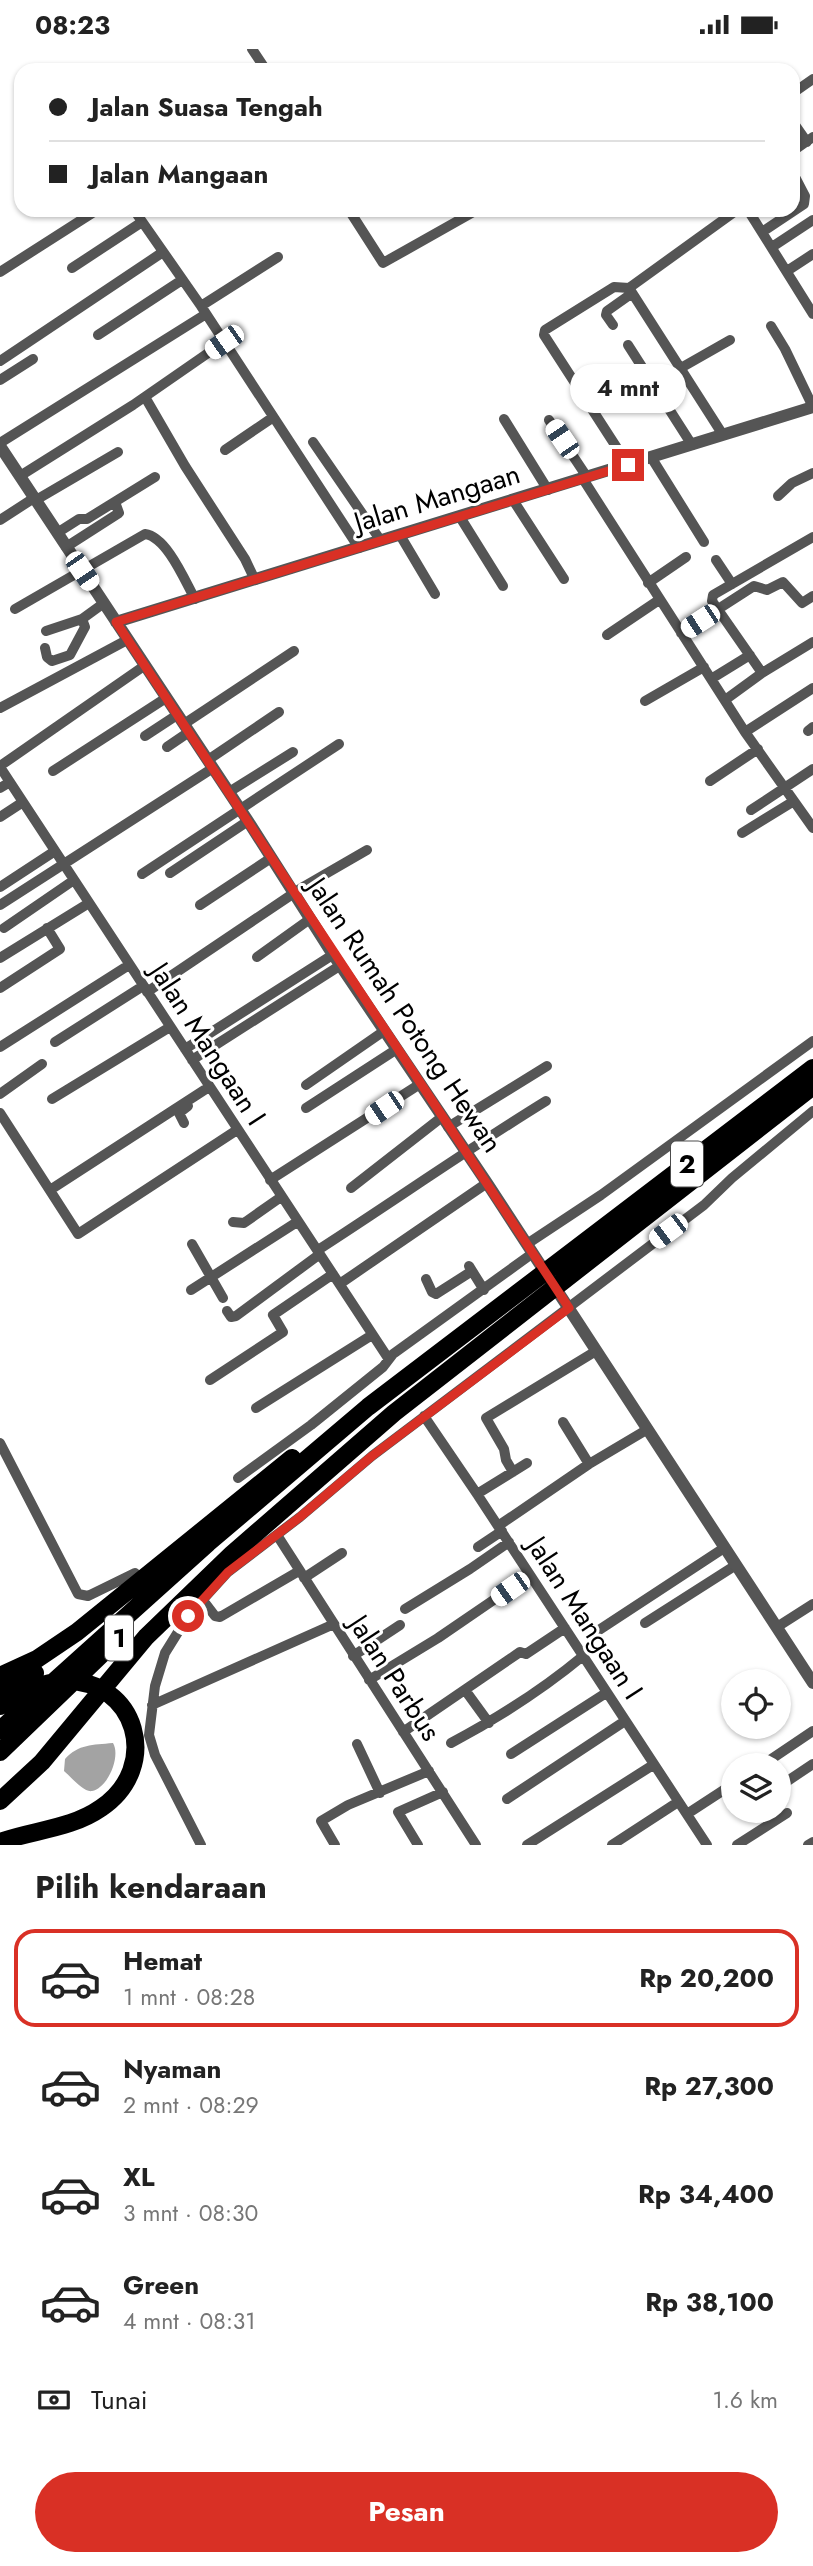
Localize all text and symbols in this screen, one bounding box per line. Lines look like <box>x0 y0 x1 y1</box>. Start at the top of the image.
text: 08:23 <box>35 6 110 44</box>
text: Jalan Suasa Tengah <box>91 88 323 126</box>
text: Jalan Mangaan <box>91 155 268 193</box>
car <box>201 321 248 363</box>
callout: 4 mnt <box>570 363 686 413</box>
text: 4 mnt <box>597 371 659 405</box>
car <box>542 416 583 462</box>
route end <box>612 449 644 481</box>
street label: Jalan Mangaan <box>345 453 525 544</box>
car <box>62 548 103 594</box>
car <box>677 601 724 641</box>
street label: Jalan Rumah Potong Hewan <box>295 866 513 1161</box>
street label: Jalan Mangaan I <box>138 951 276 1134</box>
car <box>361 1088 408 1128</box>
road number: 2 <box>671 1141 703 1187</box>
car <box>645 1210 692 1252</box>
street label: Jalan Mangaan I <box>515 1525 653 1708</box>
car <box>487 1568 534 1610</box>
route start <box>172 1600 204 1632</box>
street label: Jalan Parbus <box>337 1604 451 1749</box>
road number: 1 <box>105 1615 133 1661</box>
map controls <box>721 1669 791 1823</box>
button: locate <box>721 1669 791 1739</box>
button: layers <box>721 1753 791 1823</box>
text: Pilih kendaraan <box>35 1864 267 1910</box>
text: Hemat <box>123 1942 202 1980</box>
icon: car <box>39 1947 102 2010</box>
text: Rp 20,200 <box>639 1959 774 1997</box>
text: 1 mnt · 08:28 <box>123 1980 255 2014</box>
text: Nyaman <box>123 2050 222 2088</box>
icon: car <box>39 2055 102 2118</box>
text: Rp 27,300 <box>644 2067 774 2105</box>
text: 2 mnt · 08:29 <box>123 2088 259 2122</box>
text: XL <box>123 2158 155 2196</box>
icon: car <box>39 2163 102 2226</box>
text: Rp 34,400 <box>638 2175 774 2213</box>
text: 3 mnt · 08:30 <box>123 2196 258 2230</box>
text: Green <box>123 2266 199 2304</box>
icon: car <box>39 2271 102 2334</box>
text: Rp 38,100 <box>645 2283 774 2321</box>
text: 4 mnt · 08:31 <box>123 2304 256 2338</box>
icon: cash <box>35 2381 73 2419</box>
text: Tunai <box>91 2381 148 2419</box>
text: 1.6 km <box>713 2383 778 2417</box>
button: Pesan <box>35 2472 778 2552</box>

